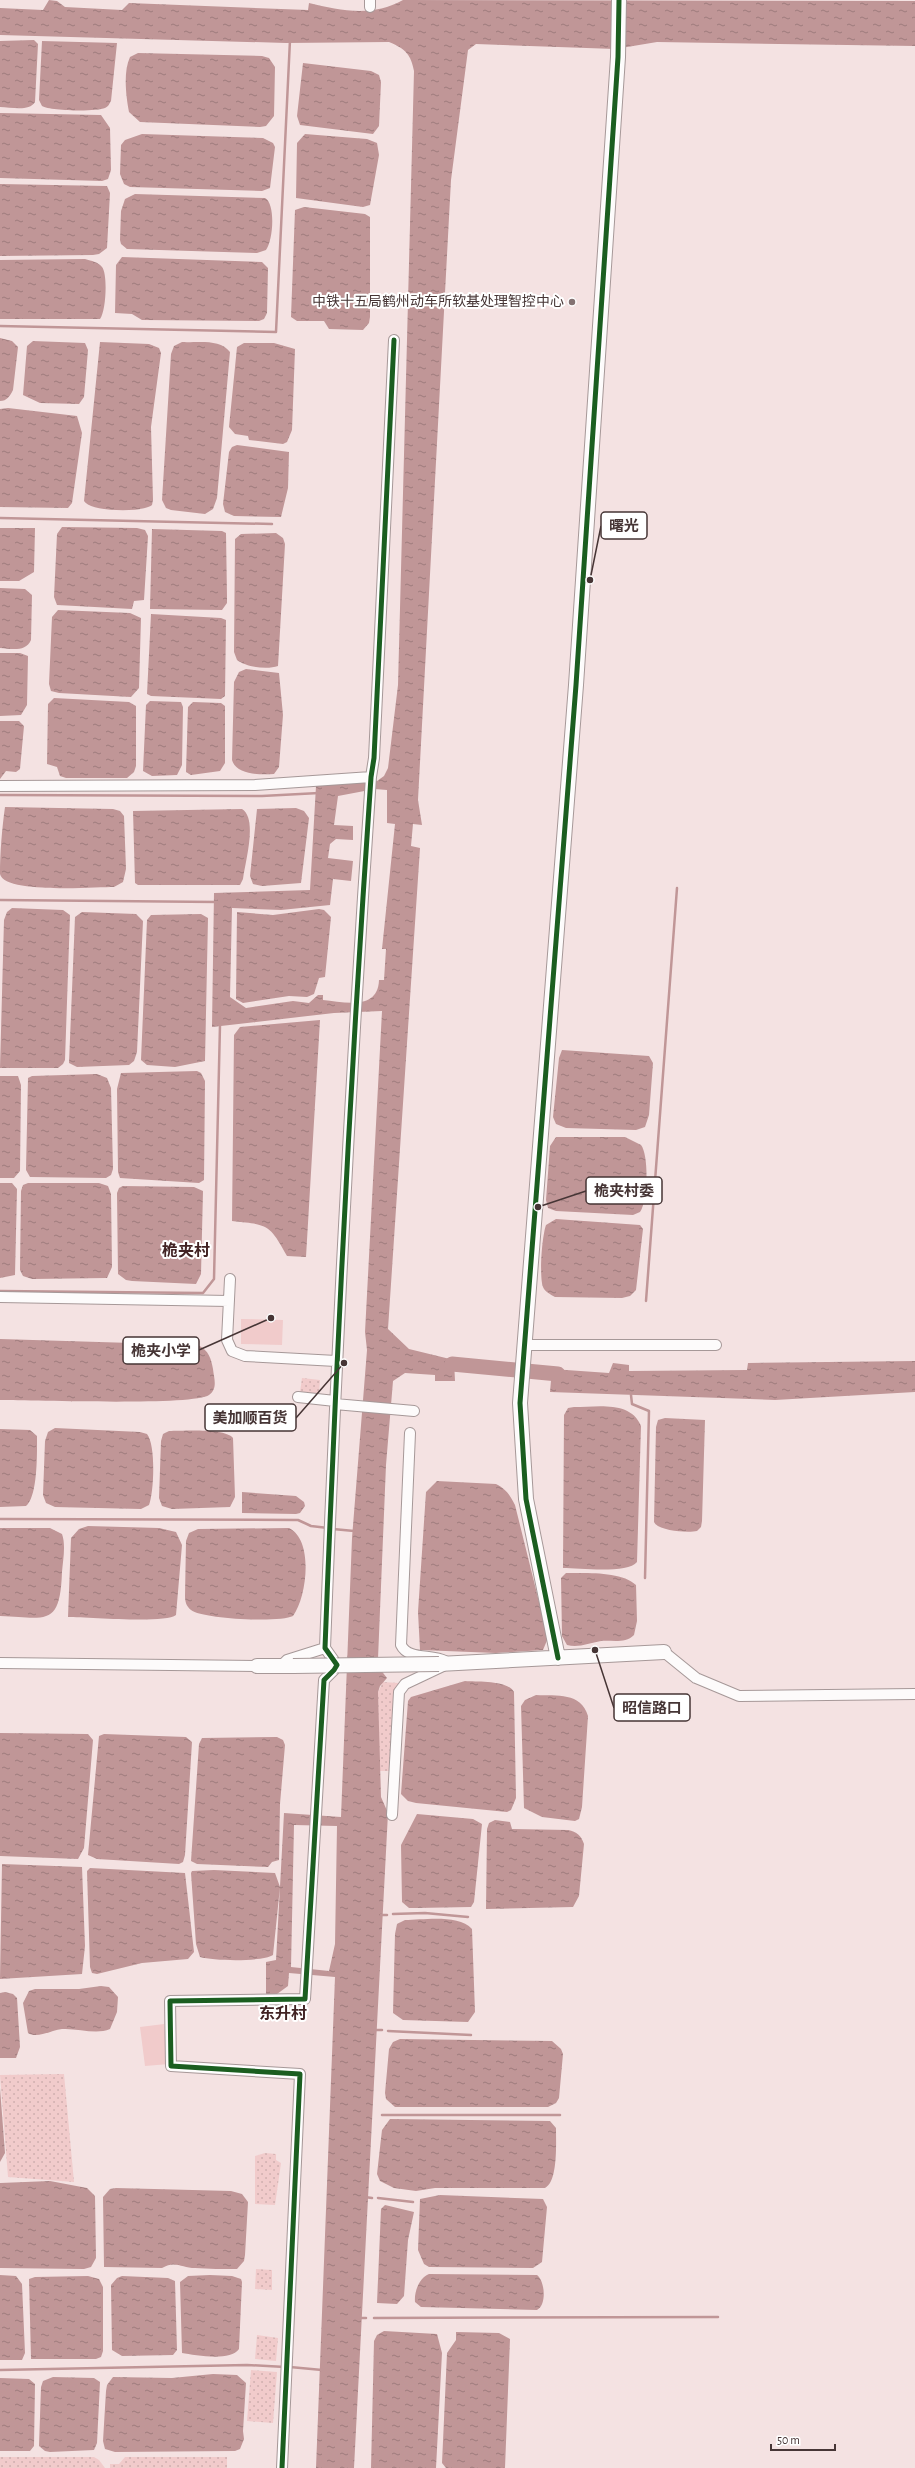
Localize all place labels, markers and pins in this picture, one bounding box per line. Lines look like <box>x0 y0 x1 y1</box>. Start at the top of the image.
place label: 中铁十五局鹤州动车所软基处理智控中心 <box>312 293 564 309</box>
marker: 中铁十五局鹤州动车所软基处理智控中心 <box>567 297 577 307</box>
callout: 曙光 <box>601 512 647 539</box>
callout: 桅夹村委 <box>586 1177 662 1204</box>
callout: 桅夹小学 <box>123 1337 199 1364</box>
callout: 美加顺百货 <box>205 1404 296 1431</box>
callout: 昭信路口 <box>614 1694 690 1721</box>

